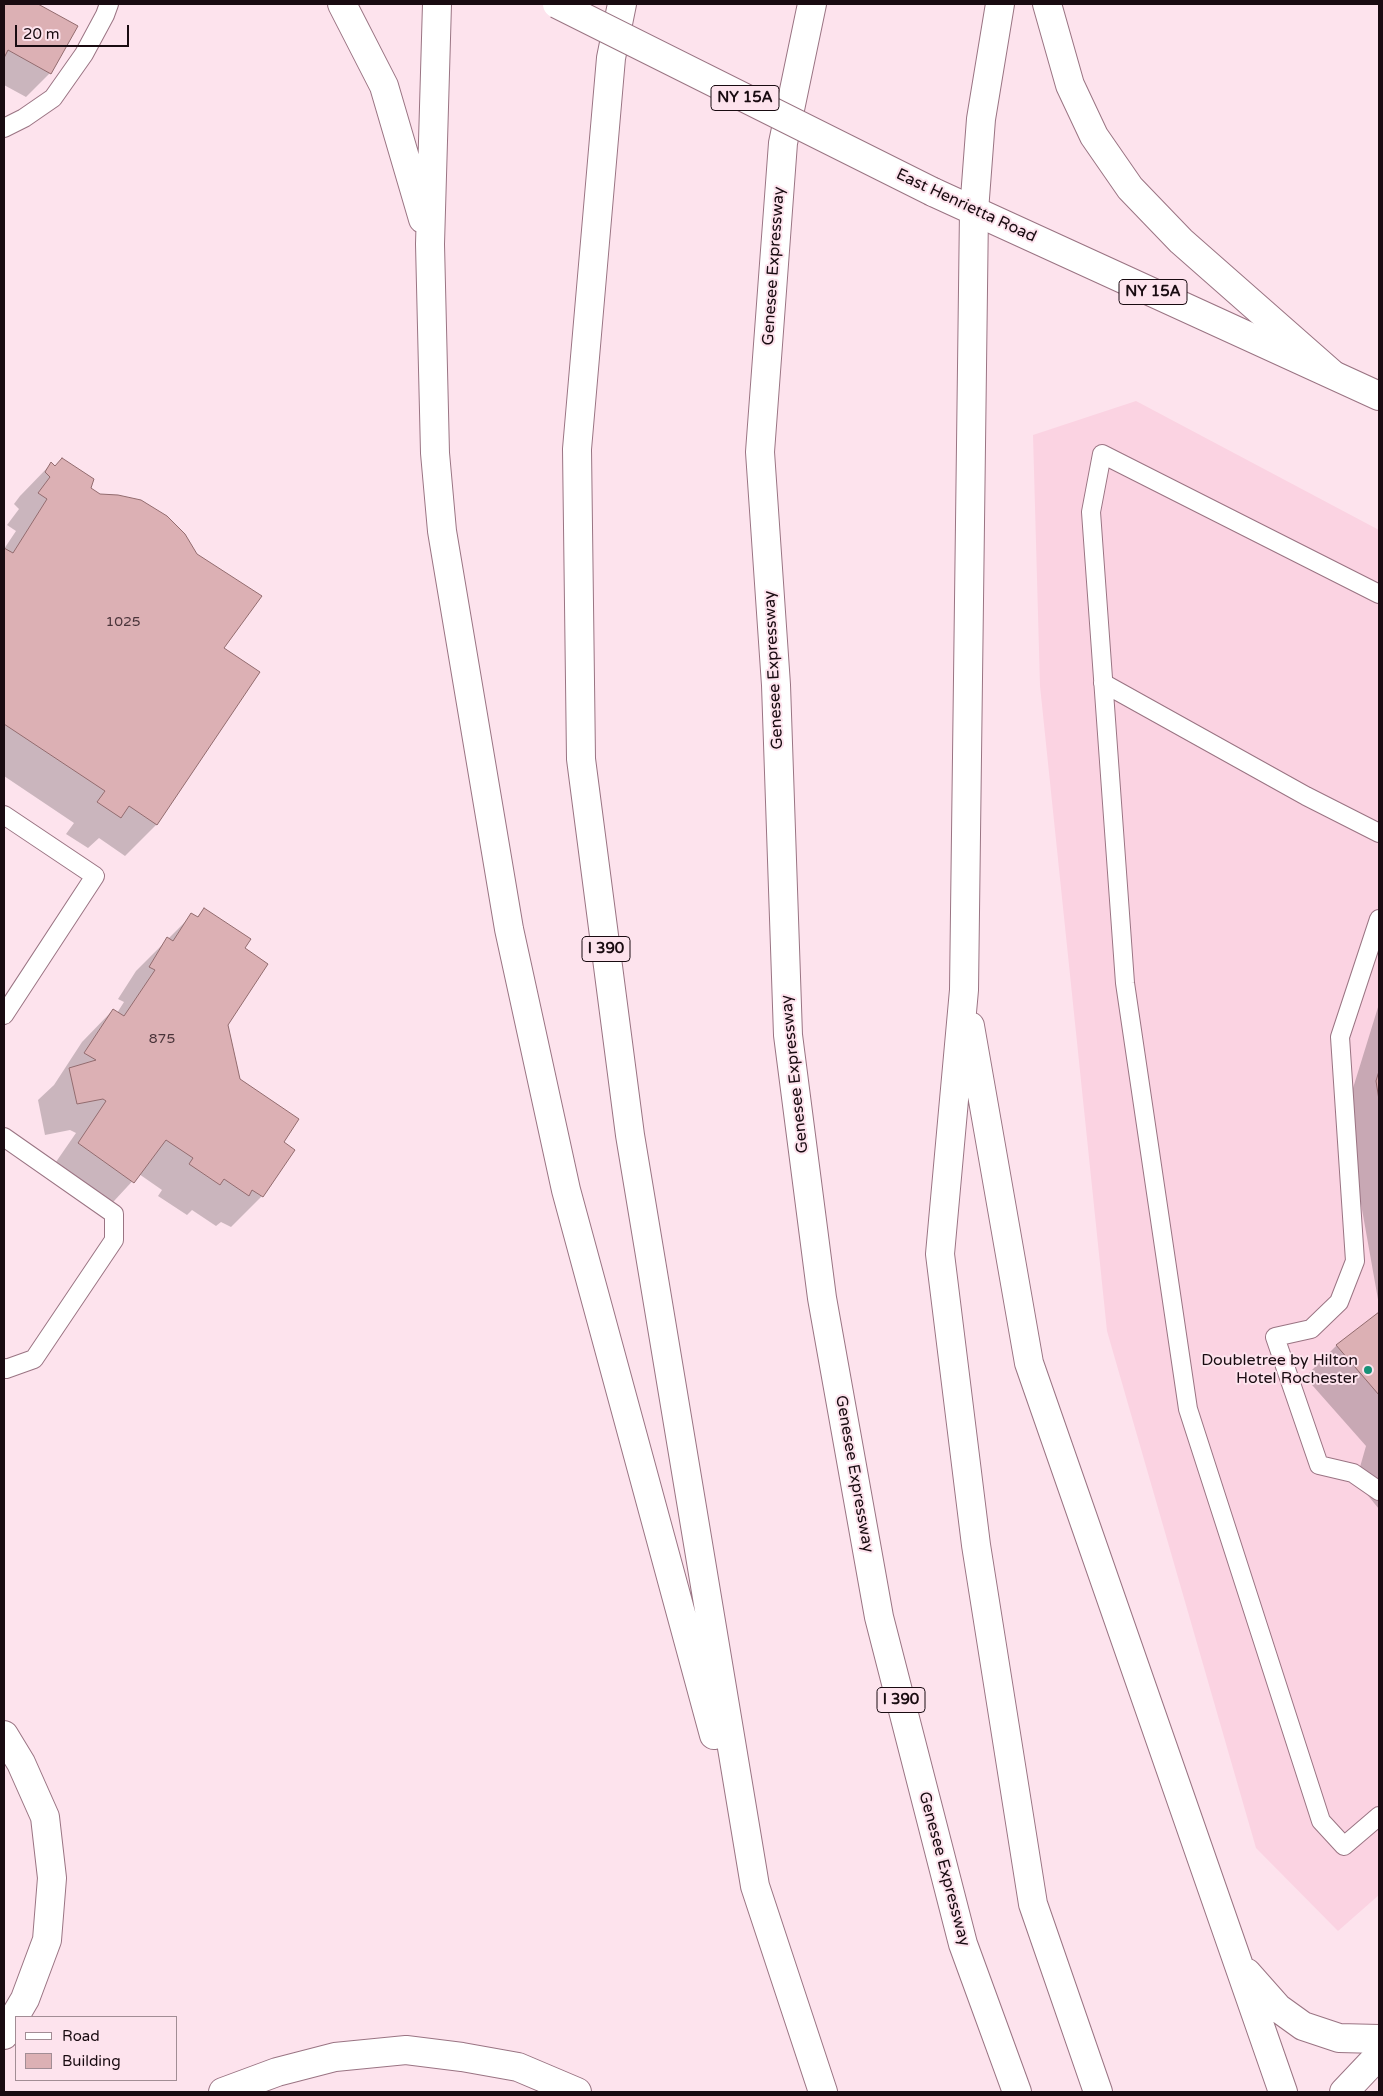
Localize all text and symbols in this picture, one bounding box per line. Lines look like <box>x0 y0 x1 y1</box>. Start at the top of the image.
scale bar <box>18 15 131 47</box>
text: 20 m <box>23 25 60 43</box>
road number: NY 15A <box>711 86 779 110</box>
street label: East Henrietta Road <box>893 165 1039 247</box>
street label: Genesee Expressway <box>759 186 789 346</box>
road number: NY 15A <box>1119 280 1187 304</box>
street label: Genesee Expressway <box>760 590 788 750</box>
house number: 1025 <box>105 614 141 630</box>
road number: I 390 <box>582 936 630 962</box>
street label: Genesee Expressway <box>777 994 813 1154</box>
house number: 875 <box>149 1031 175 1047</box>
place label: Doubletree by Hilton Hotel Rochester <box>1201 1351 1358 1389</box>
marker: Doubletree by Hilton Hotel Rochester <box>1362 1364 1374 1376</box>
street label: Genesee Expressway <box>831 1394 877 1554</box>
road number: I 390 <box>877 1688 925 1712</box>
street label: Genesee Expressway <box>914 1790 974 1948</box>
legend <box>15 2016 178 2081</box>
text: Road <box>62 2027 100 2045</box>
text: Building <box>62 2052 121 2070</box>

